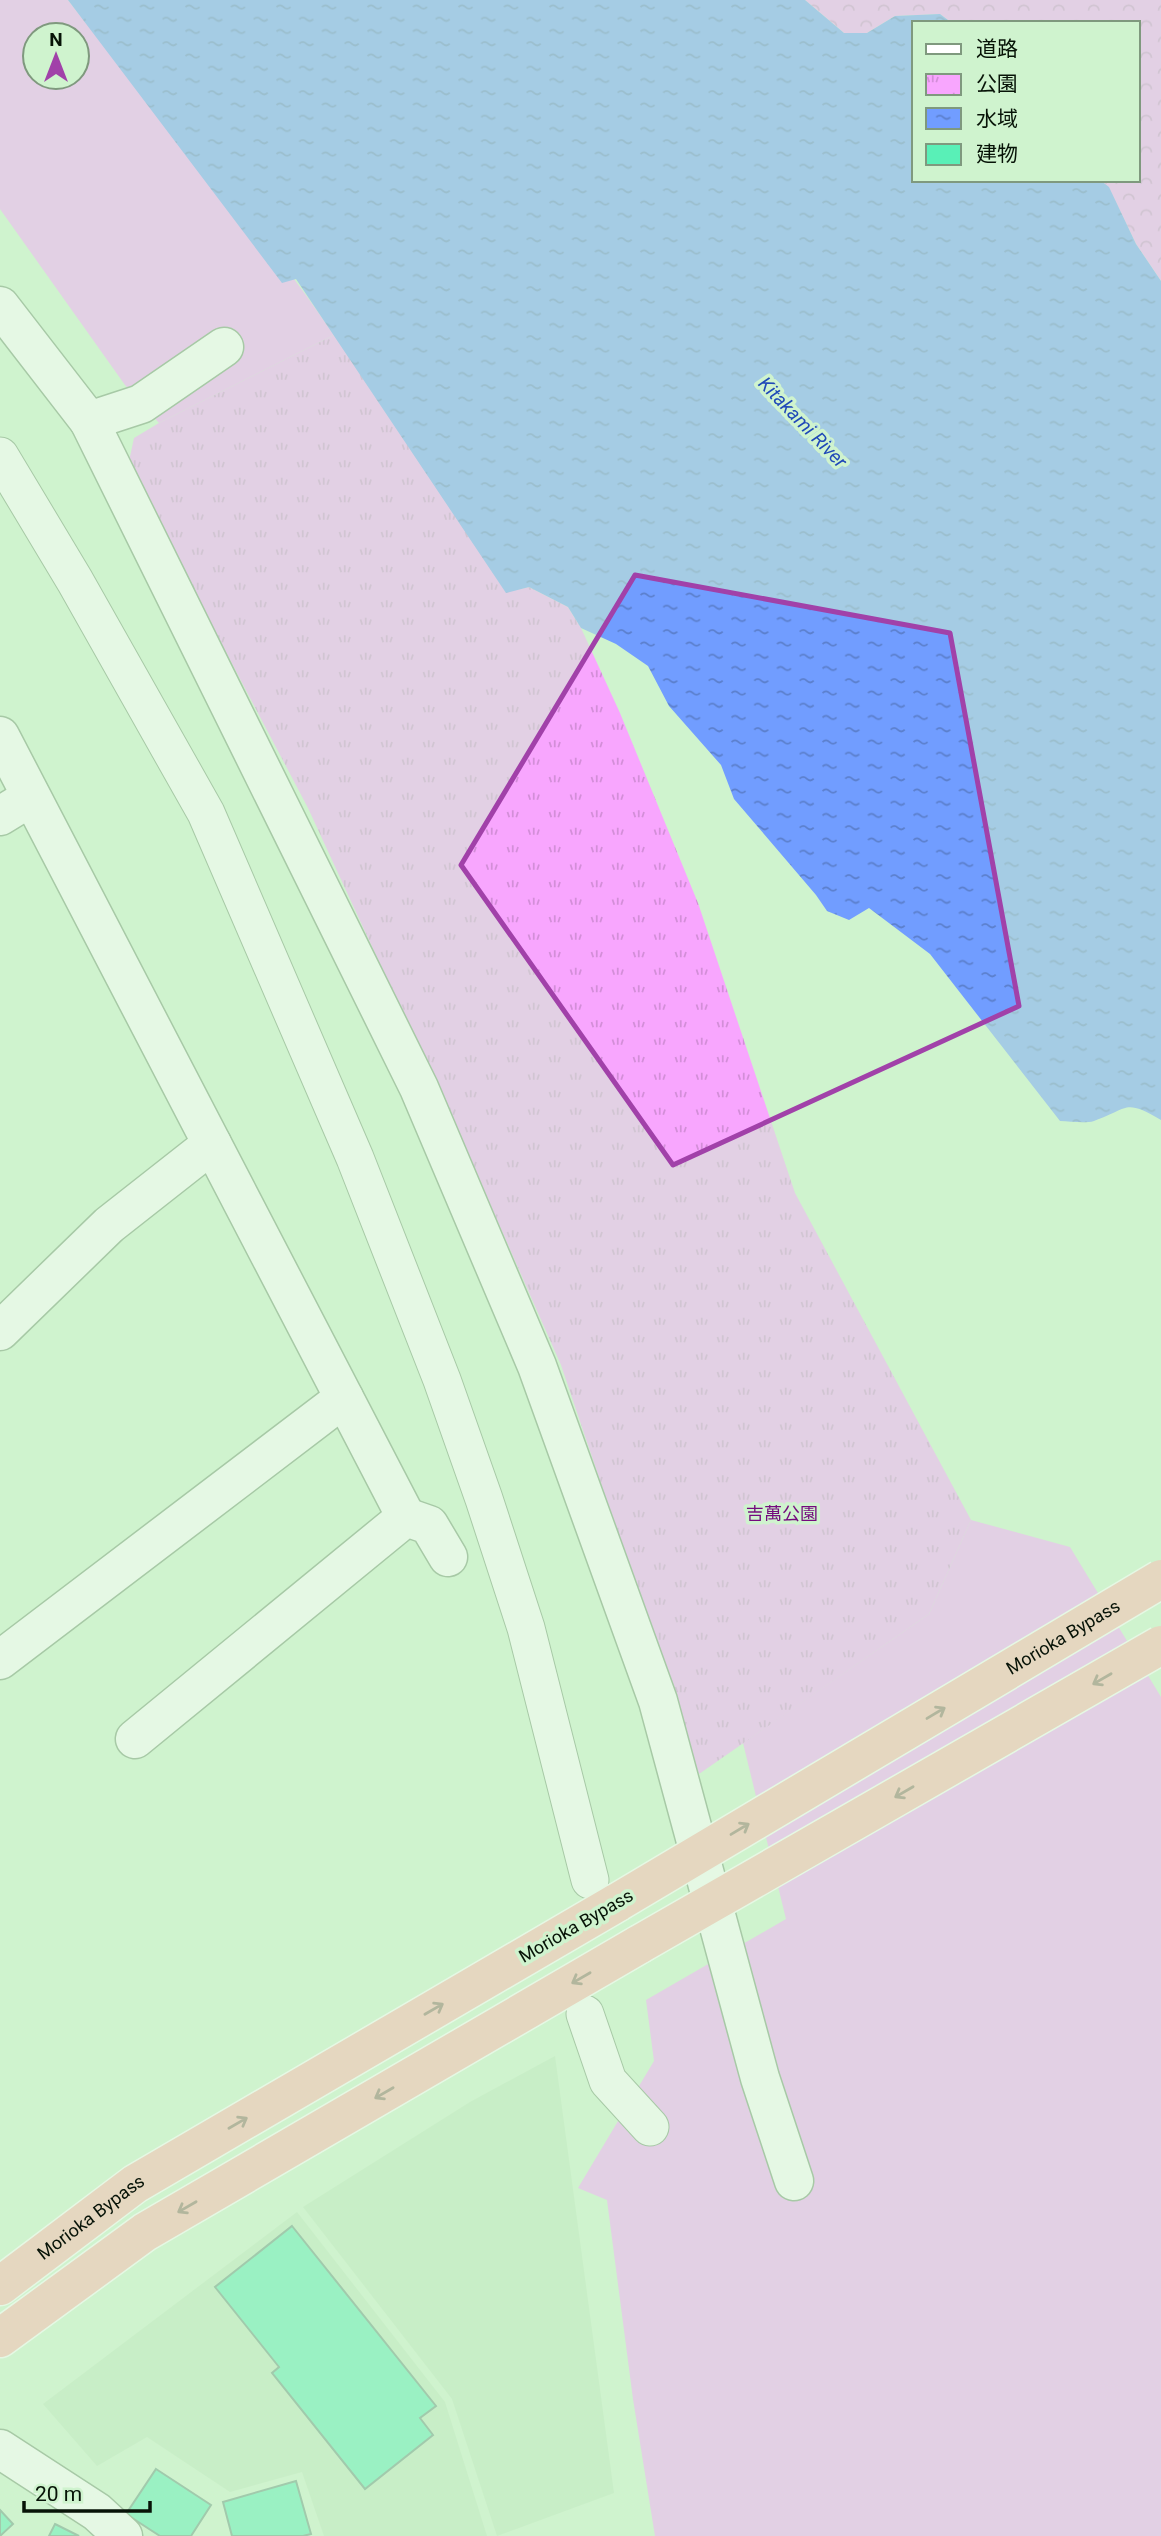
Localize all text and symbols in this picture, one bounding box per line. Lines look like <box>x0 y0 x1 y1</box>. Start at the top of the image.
north arrow <box>21 21 91 91</box>
legend <box>912 21 1140 182</box>
text: N <box>49 28 63 51</box>
text: 道路 <box>976 37 1018 61</box>
text: 公園 <box>976 72 1018 96</box>
text: 水域 <box>976 107 1018 131</box>
text: 建物 <box>976 142 1018 166</box>
water label: Kitakami River <box>754 372 852 473</box>
park label: 吉萬公園 <box>746 1503 818 1524</box>
street label: Morioka Bypass <box>1002 1595 1123 1679</box>
one-way arrow <box>1092 1672 1112 1686</box>
one-way arrow <box>925 1706 945 1720</box>
one-way arrow <box>895 1785 915 1799</box>
one-way arrow <box>729 1822 749 1836</box>
street label: Morioka Bypass <box>515 1884 637 1967</box>
one-way arrow <box>571 1971 591 1985</box>
one-way arrow <box>424 2001 444 2015</box>
one-way arrow <box>374 2086 394 2100</box>
one-way arrow <box>227 2116 248 2129</box>
street label: Morioka Bypass <box>33 2170 148 2264</box>
one-way arrow <box>178 2200 198 2214</box>
scale bar <box>24 2470 150 2514</box>
text: 20 m <box>35 2482 82 2506</box>

